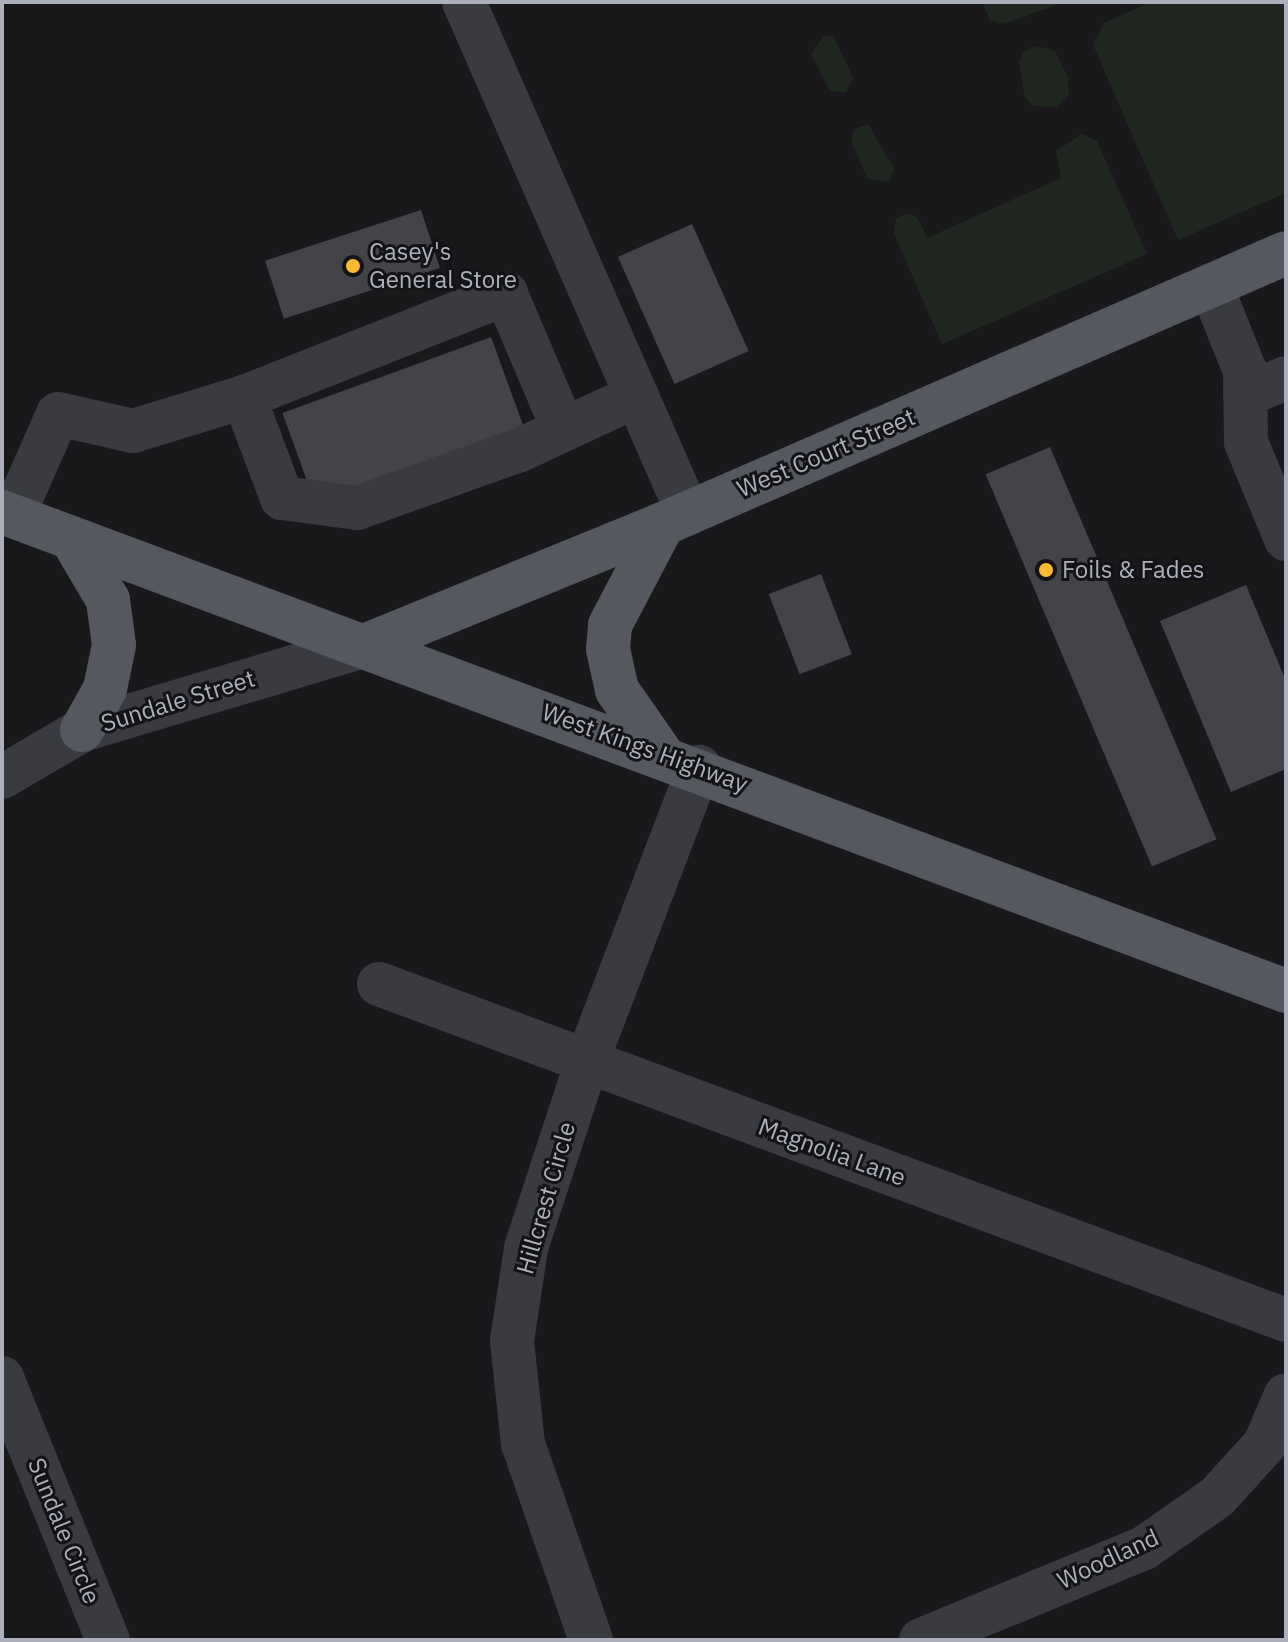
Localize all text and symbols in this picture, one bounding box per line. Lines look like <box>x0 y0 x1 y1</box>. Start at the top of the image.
place label: Casey's General Store <box>369 238 517 294</box>
marker: Casey's General Store <box>344 257 362 275</box>
street label: West Court Street <box>733 403 919 503</box>
place label: Foils & Fades <box>1062 556 1205 584</box>
marker: Foils & Fades <box>1037 561 1055 579</box>
street label: Sundale Street <box>98 664 258 738</box>
street label: West Kings Highway <box>538 697 752 799</box>
street label: Magnolia Lane <box>754 1112 910 1192</box>
street label: Hillcrest Circle <box>511 1119 581 1277</box>
street label: Sundale Circle <box>22 1454 106 1608</box>
street label: Woodland <box>1053 1523 1163 1595</box>

